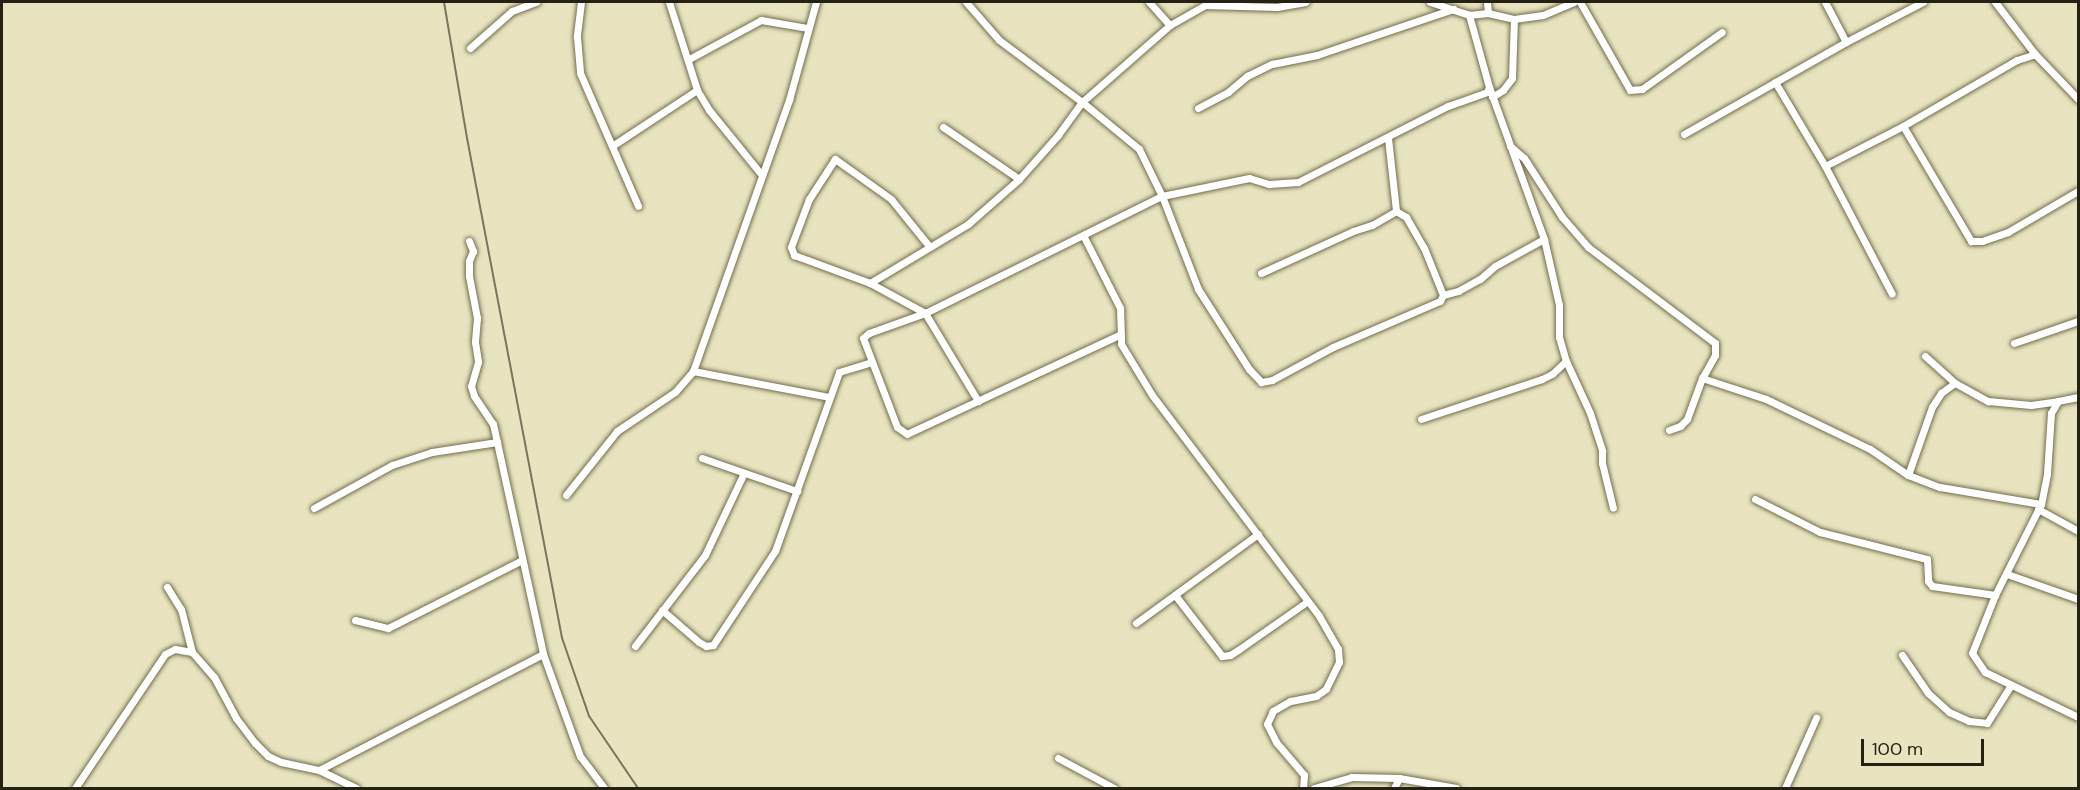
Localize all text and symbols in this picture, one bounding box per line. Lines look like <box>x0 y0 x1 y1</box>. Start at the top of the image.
scale bar <box>1864 727 1987 765</box>
text: 100 m <box>1872 737 1923 761</box>

